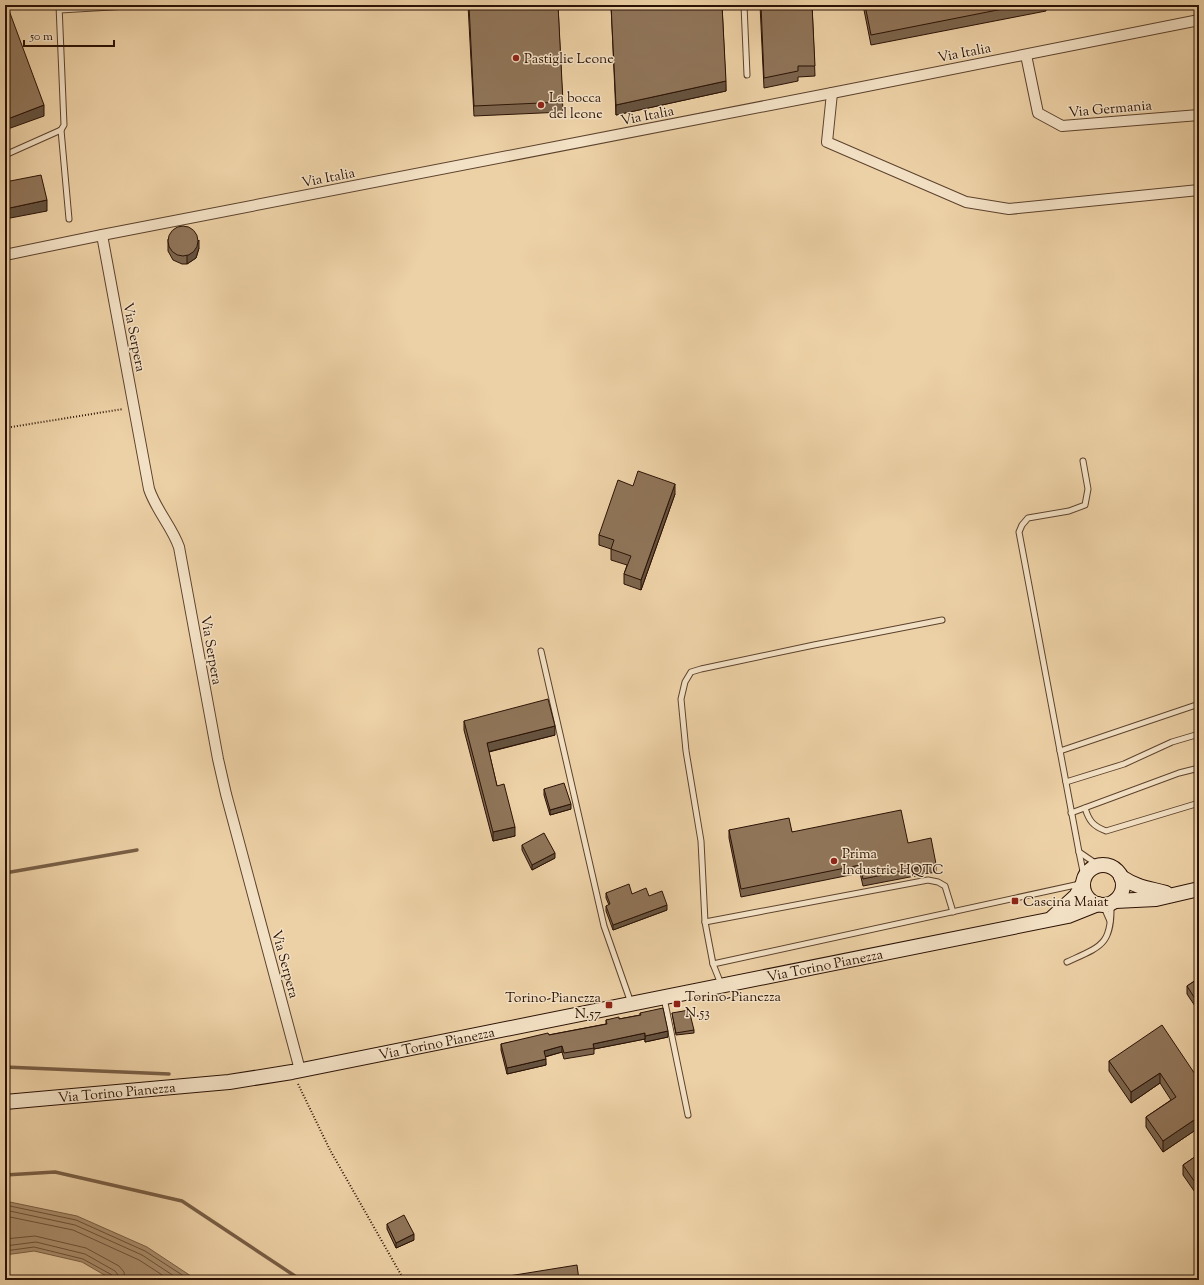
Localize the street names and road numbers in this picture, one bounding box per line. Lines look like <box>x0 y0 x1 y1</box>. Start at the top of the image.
street label: Via Italia <box>936 39 993 69</box>
street label: Via Germania <box>1068 96 1153 124</box>
street label: Via Italia <box>619 102 676 132</box>
street label: Via Italia <box>300 164 357 194</box>
street label: Via Serpera <box>117 301 150 374</box>
street label: Via Serpera <box>194 614 226 687</box>
street label: Via Serpera <box>265 928 303 1001</box>
street label: Via Torino Pianezza <box>765 945 885 988</box>
street label: Via Torino Pianezza <box>377 1023 497 1066</box>
street label: Via Torino Pianezza <box>57 1079 177 1109</box>

